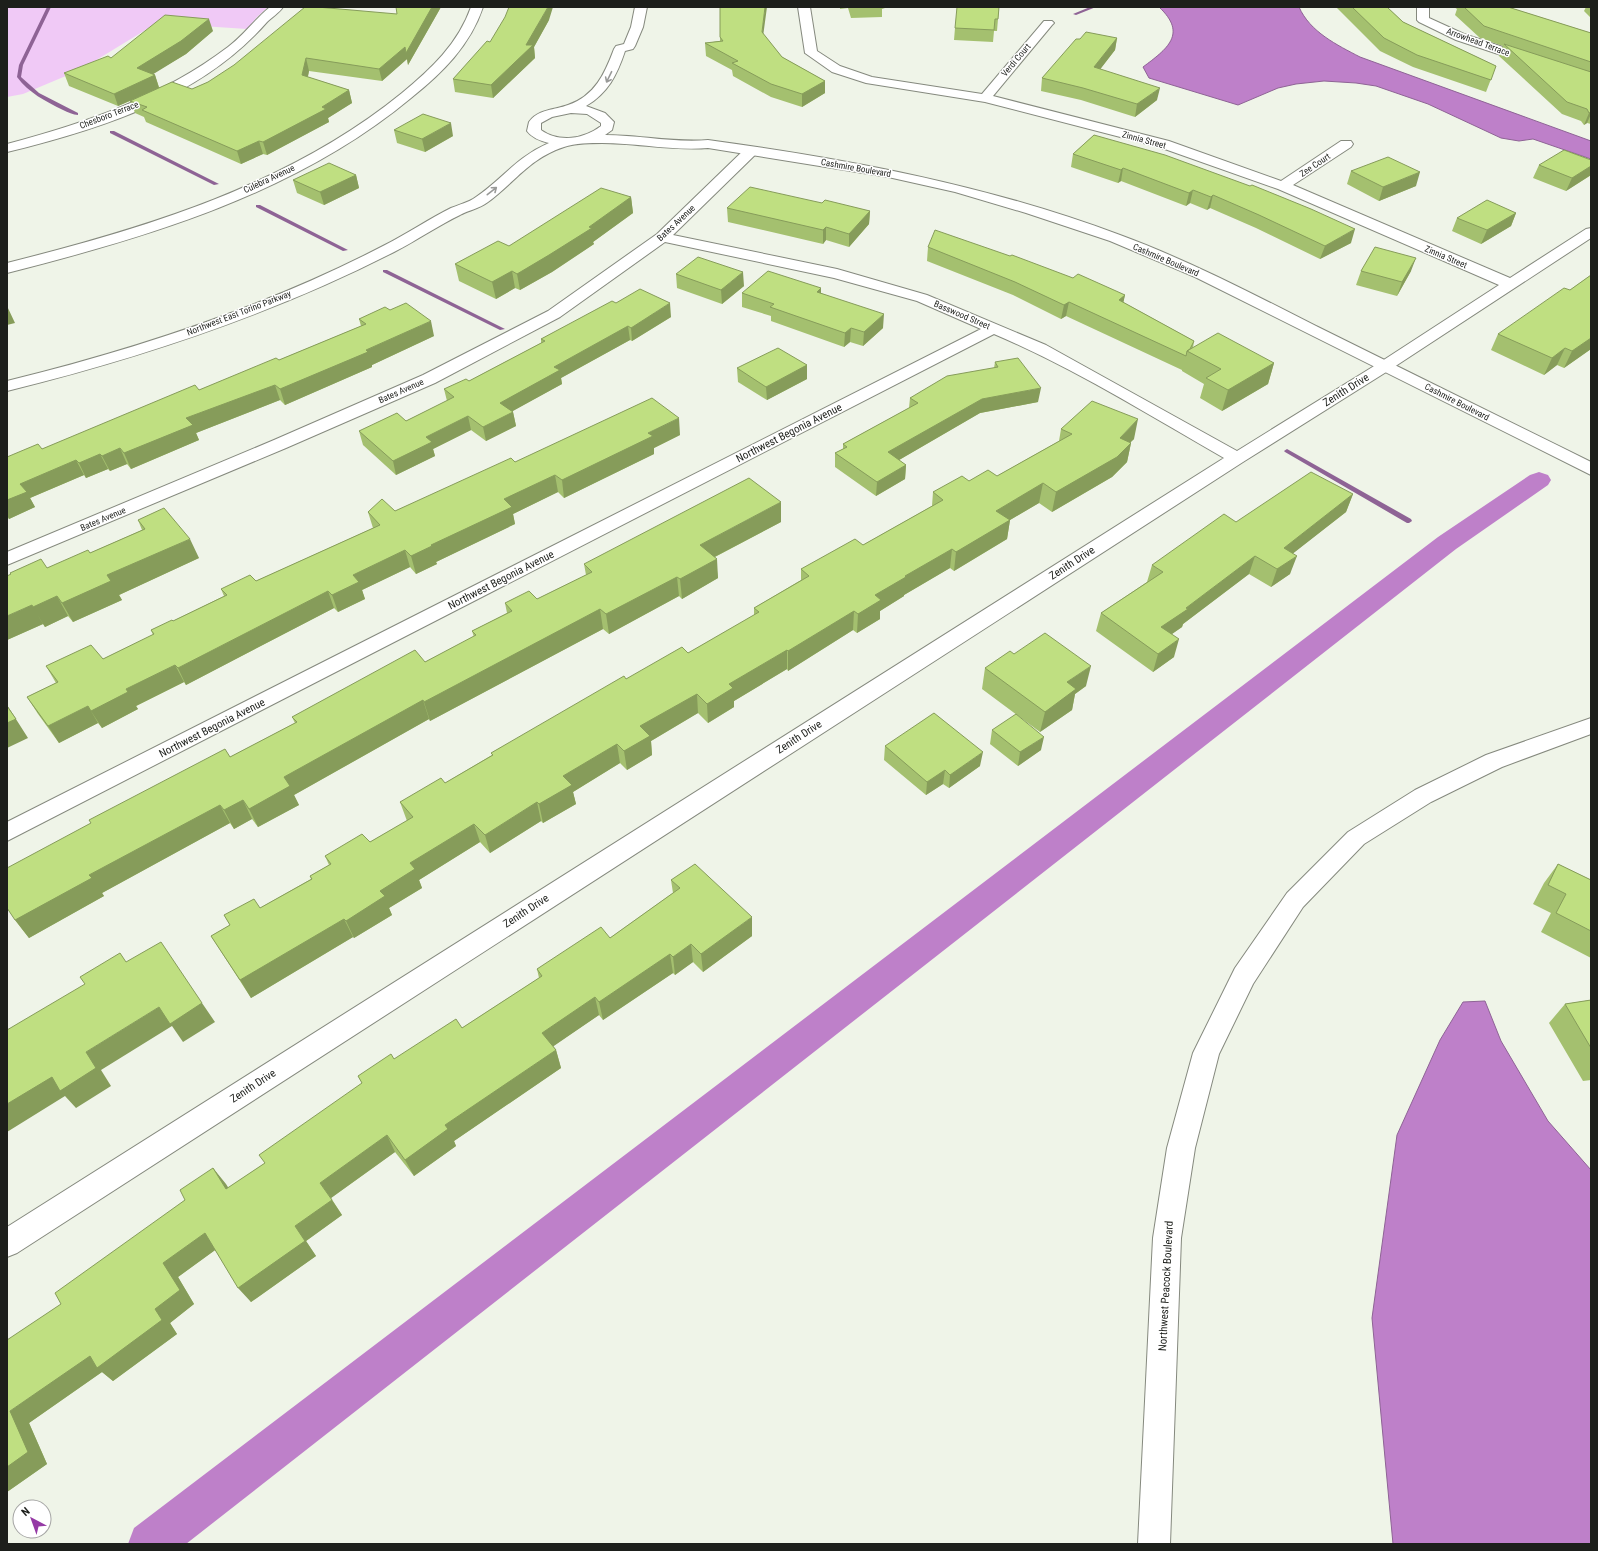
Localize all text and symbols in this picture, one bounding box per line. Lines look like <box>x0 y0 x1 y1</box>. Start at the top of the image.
street label: Arrowhead Terrace <box>1445 26 1511 58</box>
street label: Verdi Court <box>999 41 1033 79</box>
one-way arrow <box>605 71 612 83</box>
street label: Chesboro Terrace <box>78 99 140 131</box>
street label: Zinnia Street <box>1121 129 1167 151</box>
street label: Zee Court <box>1298 151 1332 179</box>
street label: Cashmire Boulevard <box>820 157 892 179</box>
street label: Culebra Avenue <box>242 163 296 195</box>
one-way arrow <box>487 187 498 196</box>
street label: Bates Avenue <box>655 203 697 243</box>
street label: Cashmire Boulevard <box>1131 242 1201 278</box>
street label: Zinnia Street <box>1423 244 1469 271</box>
street label: Northwest East Torino Parkway <box>185 288 293 338</box>
street label: Basswood Street <box>932 299 992 331</box>
street label: Zenith Drive <box>1321 371 1371 409</box>
street label: Bates Avenue <box>377 377 425 405</box>
street label: Cashmire Boulevard <box>1423 381 1491 423</box>
street label: Northwest Begonia Avenue <box>734 401 844 465</box>
street label: Bates Avenue <box>79 505 127 533</box>
street label: Zenith Drive <box>1047 543 1097 583</box>
street label: Northwest Begonia Avenue <box>446 548 556 612</box>
street label: Northwest Begonia Avenue <box>157 696 267 760</box>
street label: Zenith Drive <box>774 717 824 757</box>
street label: Zenith Drive <box>501 891 551 931</box>
street label: Zenith Drive <box>228 1066 278 1106</box>
street label: Northwest Peacock Boulevard <box>1156 1221 1176 1351</box>
north arrow <box>12 1499 52 1539</box>
text: N <box>19 1505 33 1519</box>

